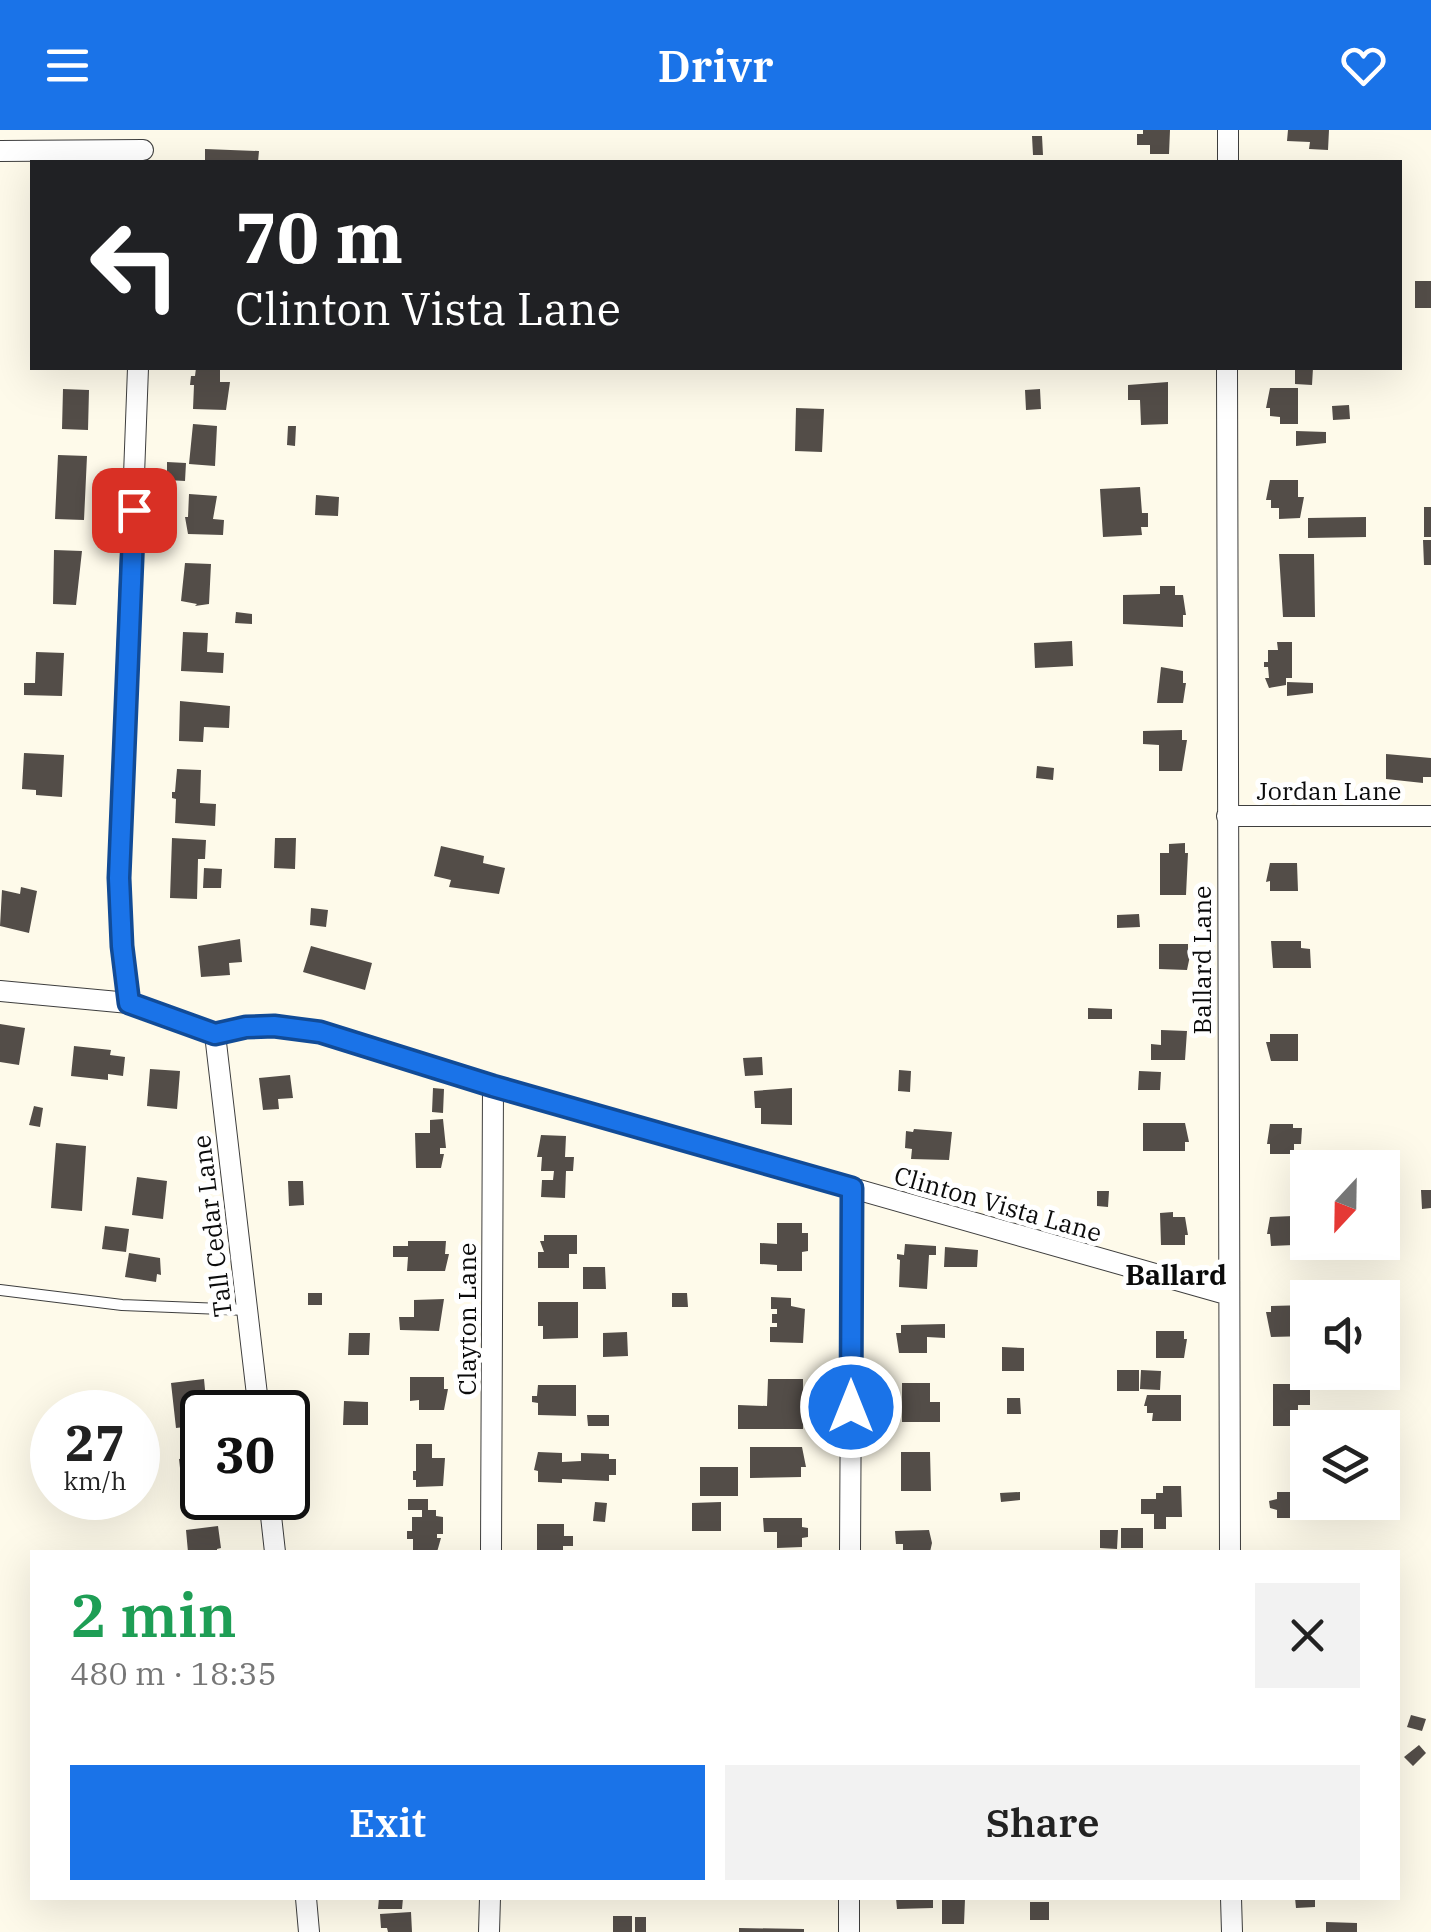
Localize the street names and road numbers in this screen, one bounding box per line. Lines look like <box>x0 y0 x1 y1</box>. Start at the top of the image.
street label: Jordan Lane <box>1257 774 1401 807</box>
street label: Ballard Lane <box>1185 885 1218 1035</box>
street label: Tall Cedar Lane <box>184 1133 239 1319</box>
street label: Clinton Vista Lane <box>891 1158 1106 1249</box>
street label: Clayton Lane <box>450 1242 483 1396</box>

